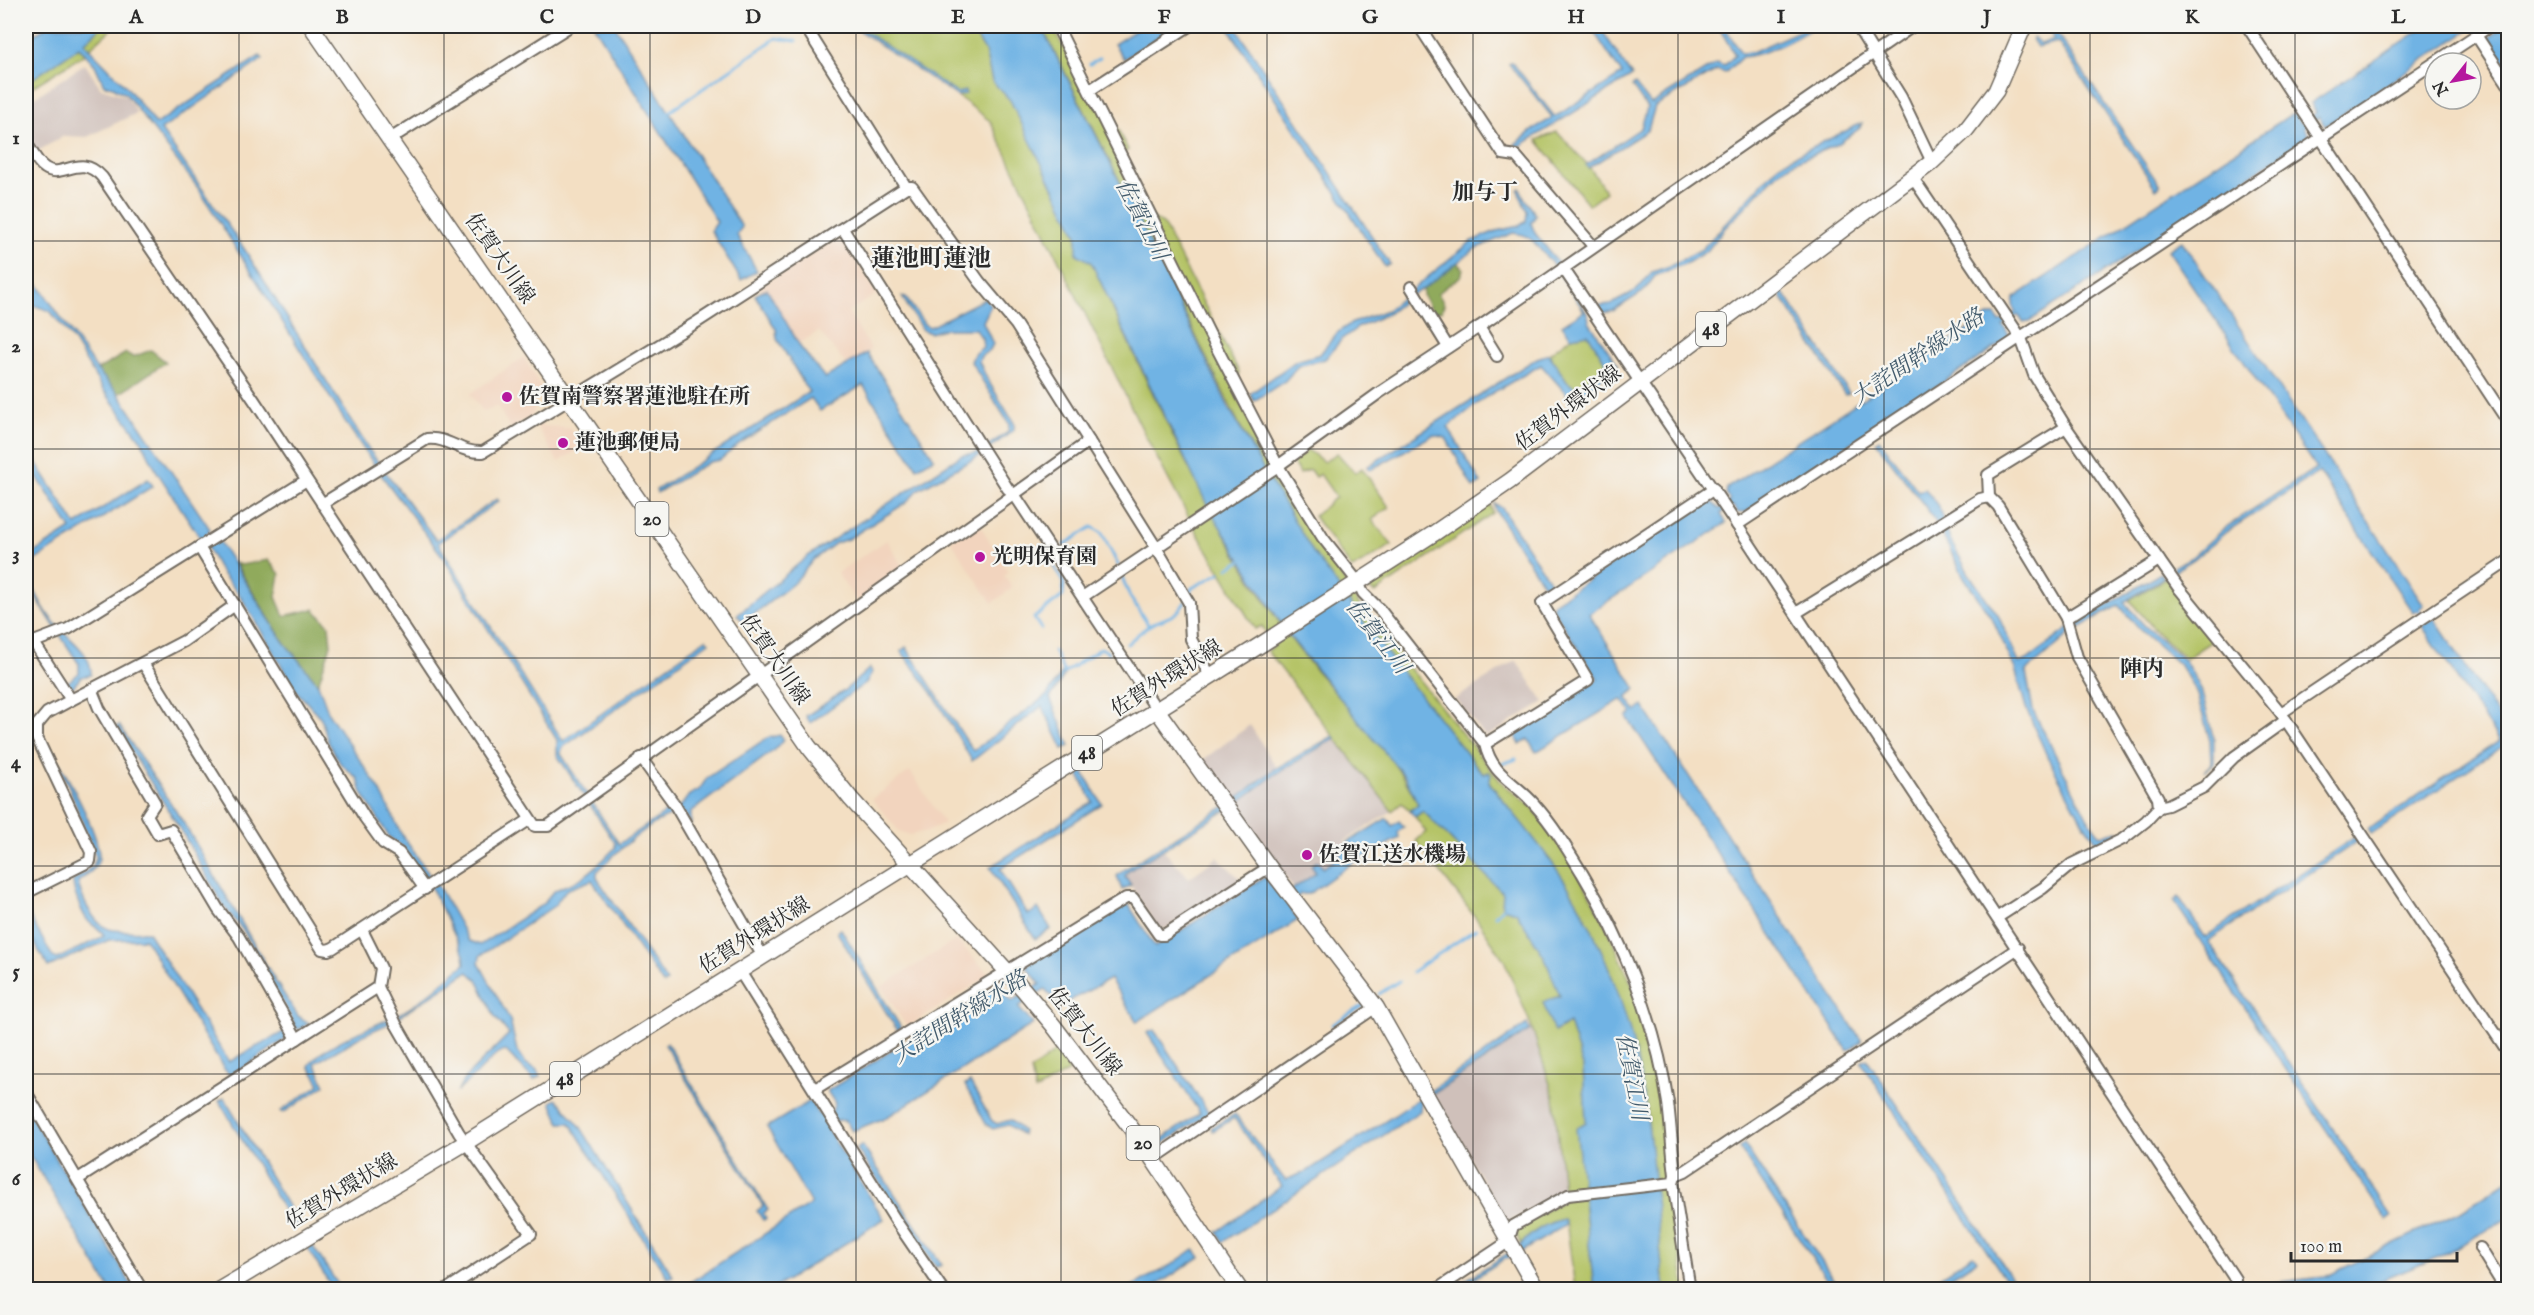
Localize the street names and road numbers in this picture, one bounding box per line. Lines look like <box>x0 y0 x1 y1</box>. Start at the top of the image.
street label: 佐賀大川線 <box>458 208 540 310</box>
road number: 48 <box>1696 312 1726 346</box>
street label: 佐賀外環状線 <box>1511 360 1627 458</box>
road number: 20 <box>636 502 668 536</box>
street label: 佐賀大川線 <box>733 609 815 711</box>
street label: 佐賀外環状線 <box>1106 634 1228 724</box>
road number: 48 <box>1072 736 1102 770</box>
street label: 佐賀外環状線 <box>694 891 816 981</box>
street label: 佐賀大川線 <box>1041 982 1127 1082</box>
road number: 48 <box>550 1062 580 1096</box>
road number: 20 <box>1126 1126 1160 1160</box>
street label: 佐賀外環状線 <box>281 1148 403 1236</box>

